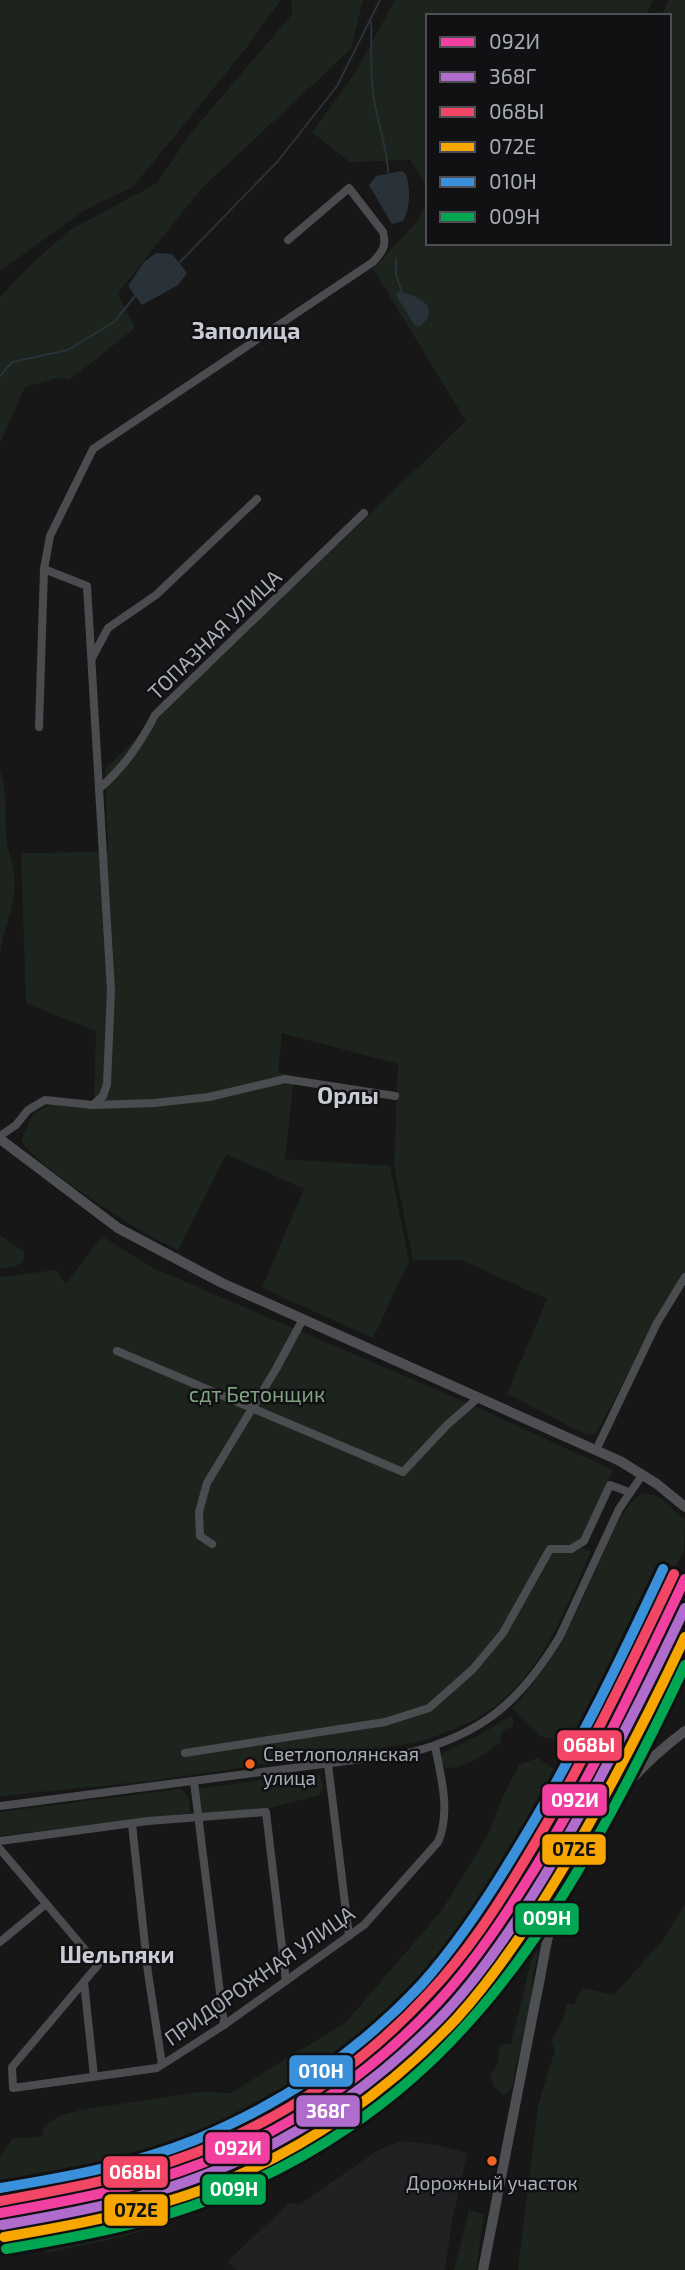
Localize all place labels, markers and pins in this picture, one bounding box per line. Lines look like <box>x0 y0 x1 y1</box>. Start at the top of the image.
place label: Светлополянская улица <box>263 1742 419 1790</box>
marker: Светлополянская улица <box>243 1757 257 1771</box>
marker: Дорожный участок <box>485 2154 499 2168</box>
place label: Дорожный участок <box>406 2171 578 2195</box>

